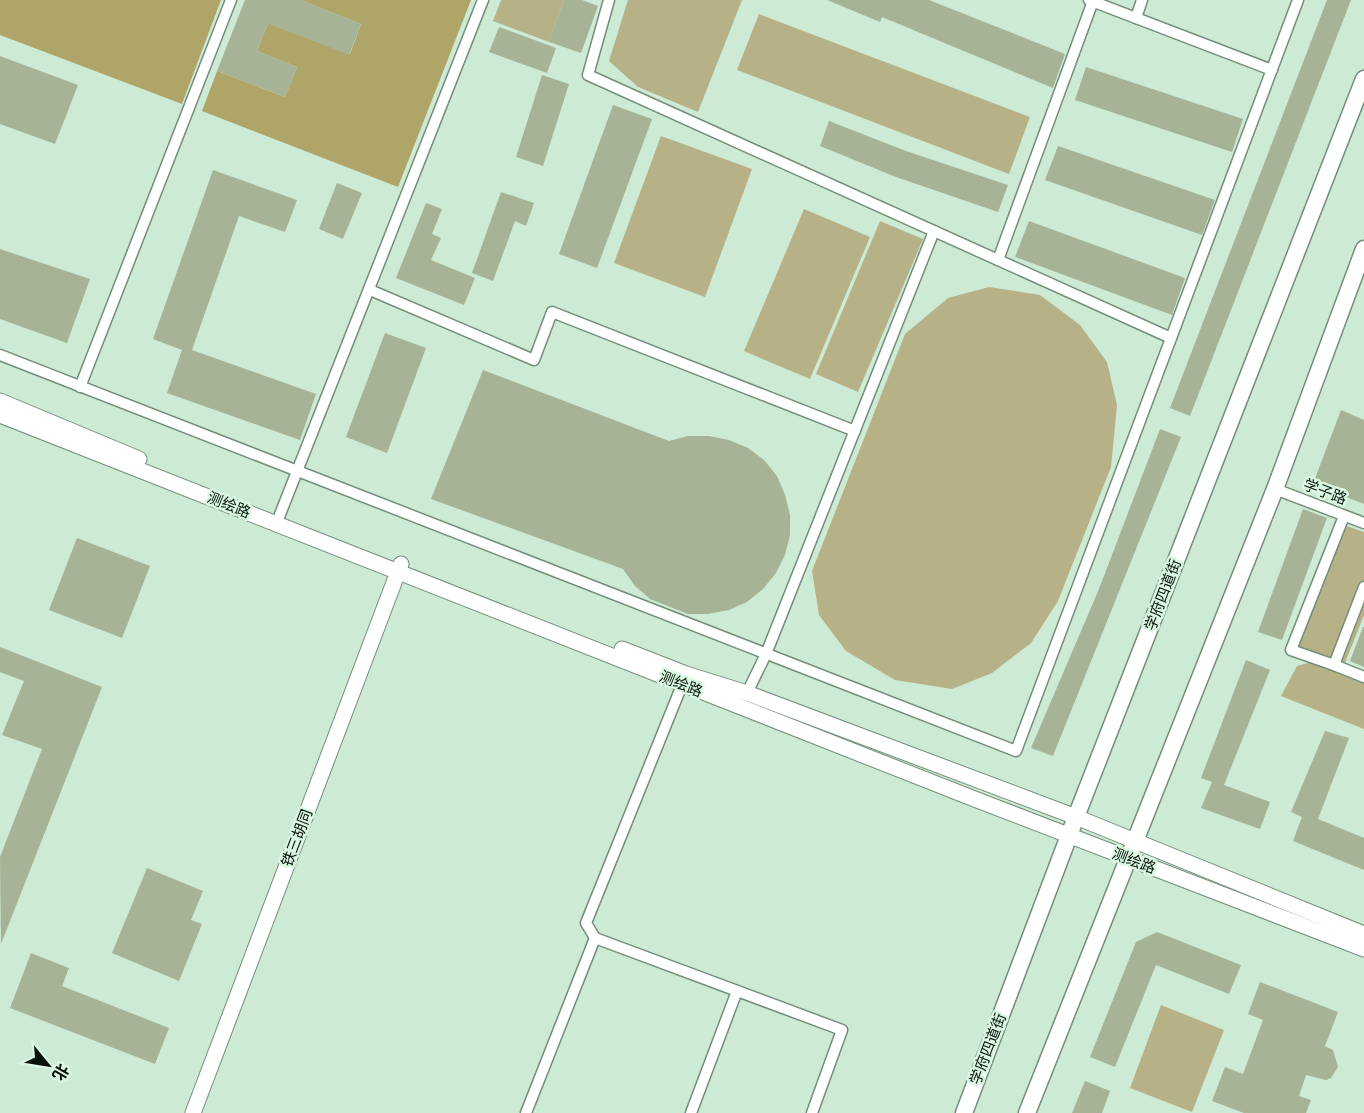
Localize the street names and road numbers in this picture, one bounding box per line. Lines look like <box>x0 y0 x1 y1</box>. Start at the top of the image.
street label: 学子路 <box>1301 476 1349 508</box>
street label: 测绘路 <box>205 488 253 521</box>
street label: 学府四道街 <box>1141 557 1184 633</box>
street label: 测绘路 <box>657 667 705 700</box>
street label: 铁三胡同 <box>278 807 315 869</box>
street label: 测绘路 <box>1110 845 1158 877</box>
street label: 学府四道街 <box>966 1011 1009 1087</box>

